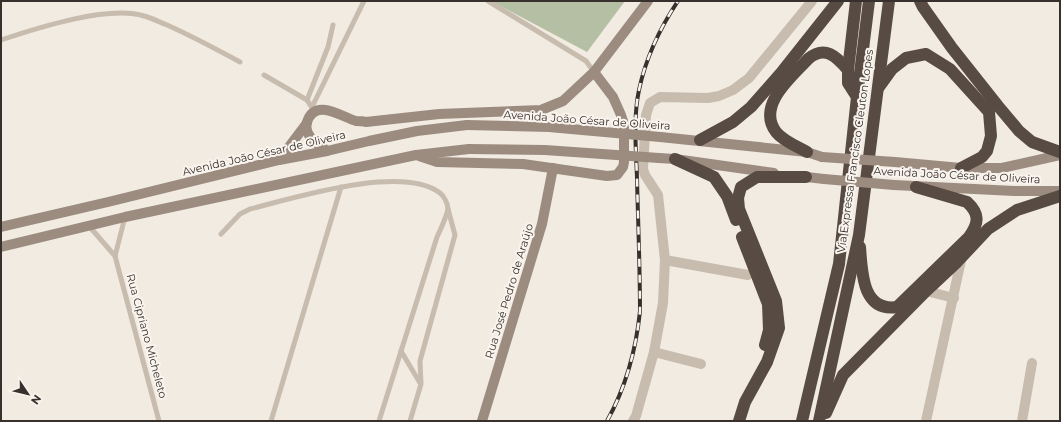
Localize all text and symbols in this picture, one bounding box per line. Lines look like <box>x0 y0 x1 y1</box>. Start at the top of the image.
street label: Via Expressa Francisco Cleuton Lopes <box>834 48 876 254</box>
street label: Avenida João César de Oliveira <box>503 107 671 133</box>
street label: Avenida João César de Oliveira <box>181 127 347 179</box>
street label: Avenida João César de Oliveira <box>873 164 1041 186</box>
street label: Rua José Pedro de Araújo <box>482 222 536 360</box>
street label: Rua Cipriano Micheleto <box>124 272 170 400</box>
north arrow <box>8 374 48 414</box>
text: N <box>28 392 44 407</box>

